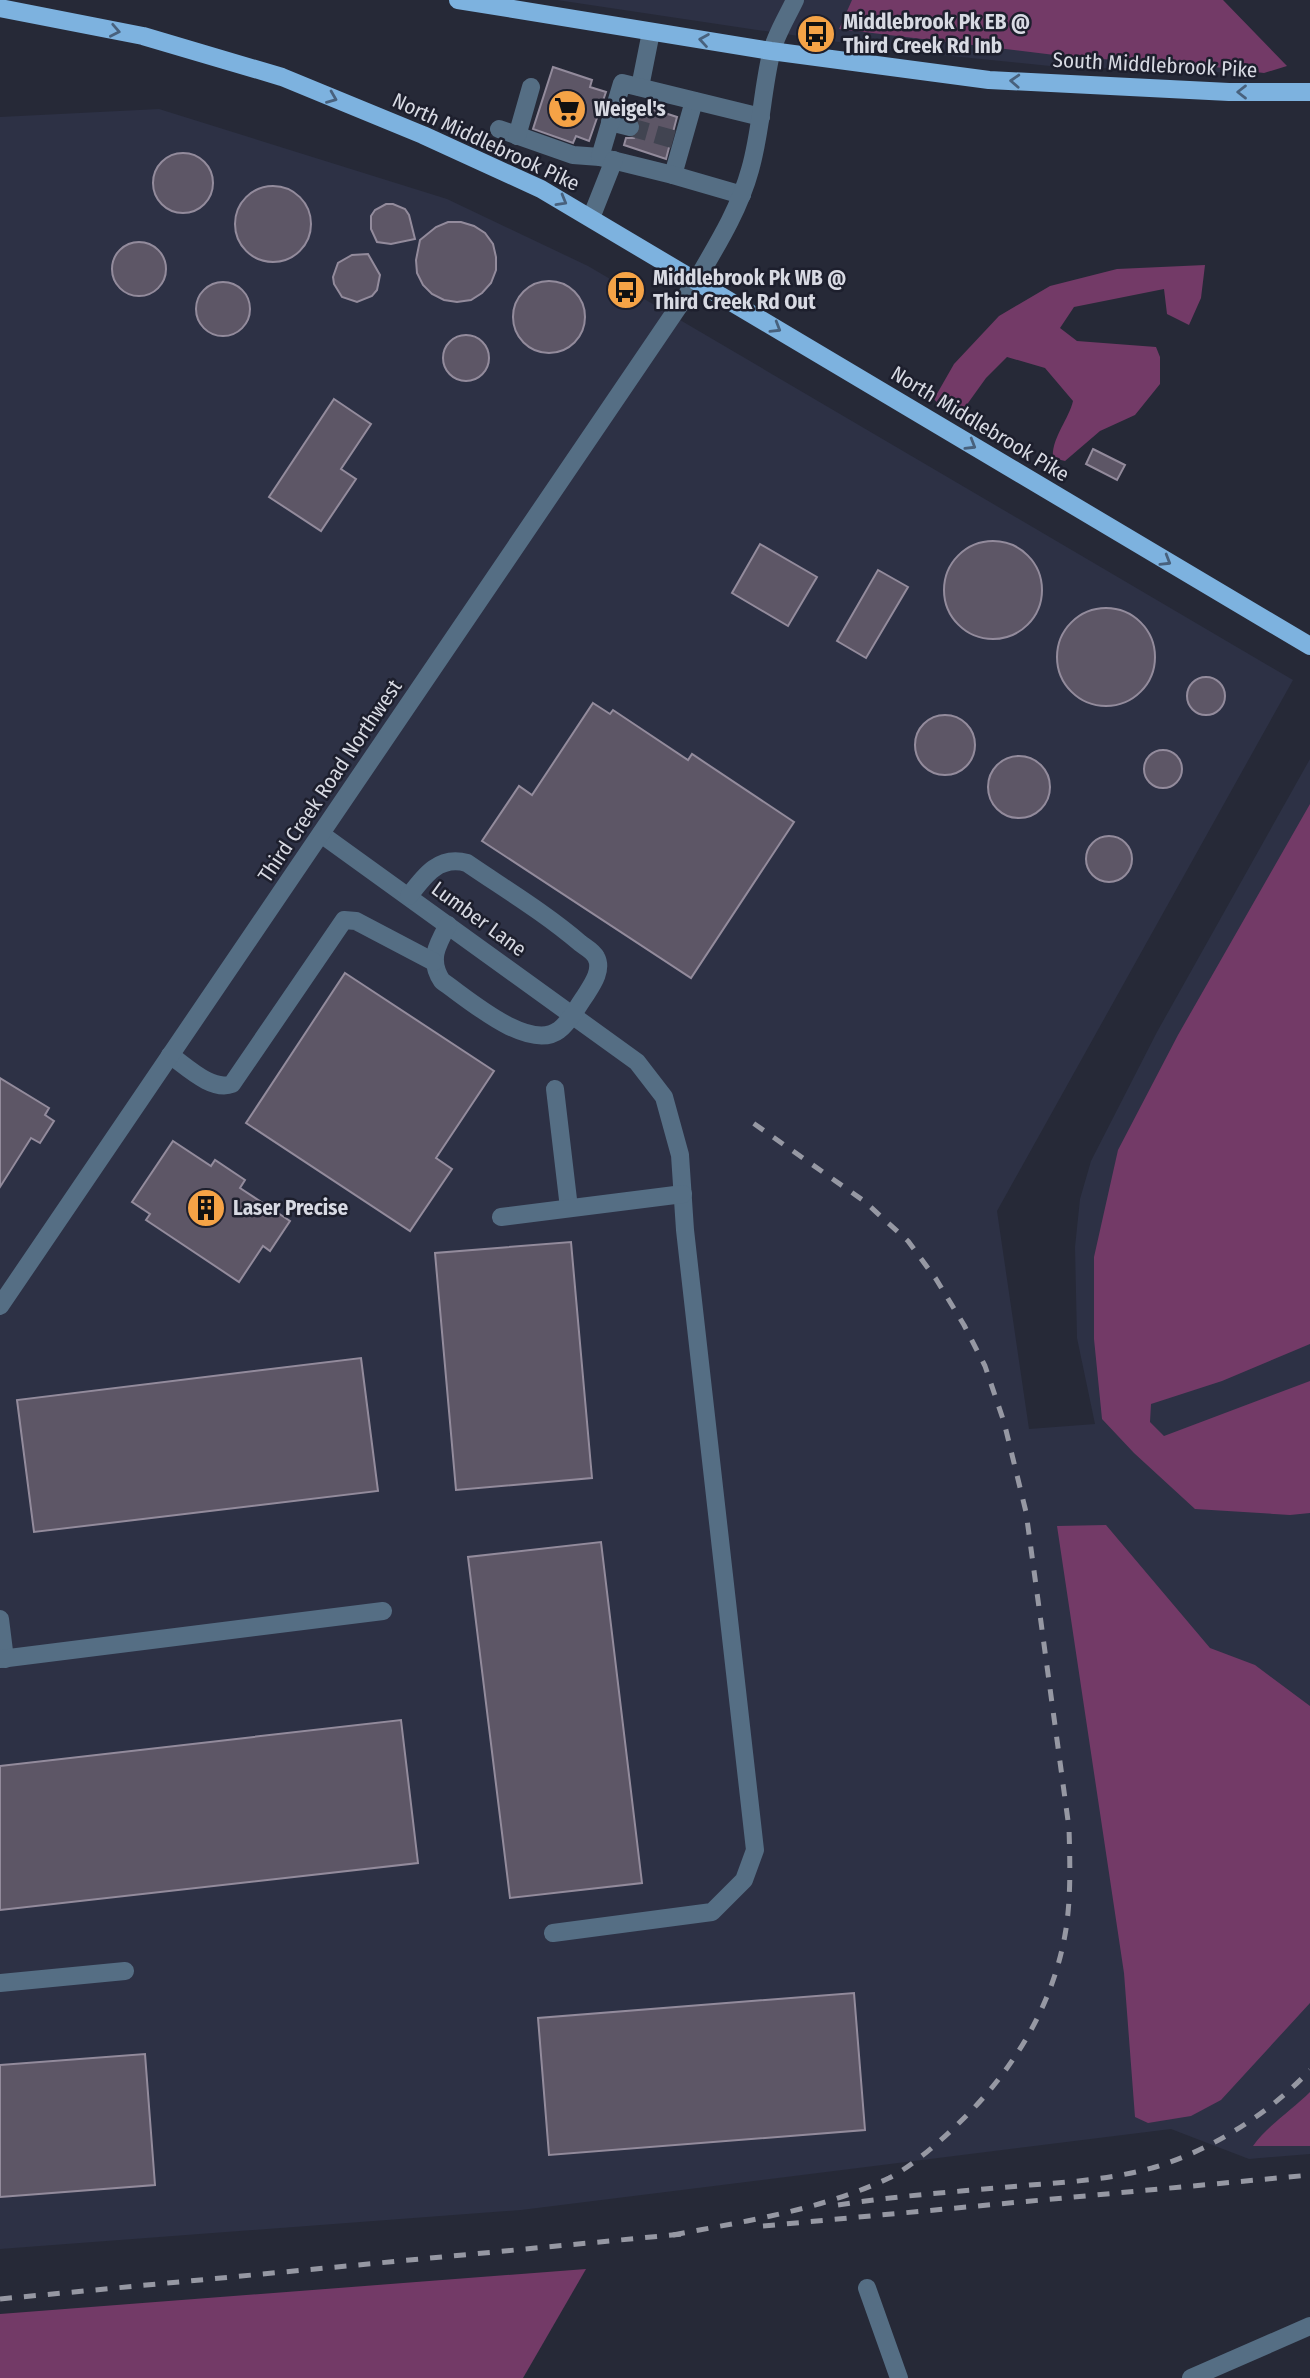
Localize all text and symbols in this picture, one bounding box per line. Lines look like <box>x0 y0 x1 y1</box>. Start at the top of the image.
place label: Middlebrook Pk EB @ Third Creek Rd Inb <box>843 9 1030 59</box>
bus stop icon: Middlebrook Pk EB @ Third Creek Rd Inb <box>795 13 837 55</box>
one-way arrow <box>109 22 121 37</box>
one-way arrow <box>698 33 710 48</box>
street label: South Middlebrook Pike <box>1052 47 1258 83</box>
one-way arrow <box>1009 74 1020 89</box>
one-way arrow <box>1236 84 1247 100</box>
street label: North Middlebrook Pike <box>388 87 584 197</box>
supermarket icon: Weigel's <box>546 88 588 130</box>
one-way arrow <box>325 89 337 103</box>
place label: Weigel's <box>594 96 666 122</box>
one-way arrow <box>554 193 567 206</box>
place label: Middlebrook Pk WB @ Third Creek Rd Out <box>653 265 847 315</box>
bus stop icon: Middlebrook Pk WB @ Third Creek Rd Out <box>605 269 647 311</box>
one-way arrow <box>768 320 781 333</box>
street label: North Middlebrook Pike <box>886 360 1074 488</box>
one-way arrow <box>964 437 977 450</box>
one-way arrow <box>1159 553 1172 566</box>
street label: Third Creek Road Northwest <box>252 675 408 887</box>
street label: Lumber Lane <box>427 876 531 962</box>
building icon: Laser Precise <box>185 1187 227 1229</box>
place label: Laser Precise <box>233 1195 348 1221</box>

